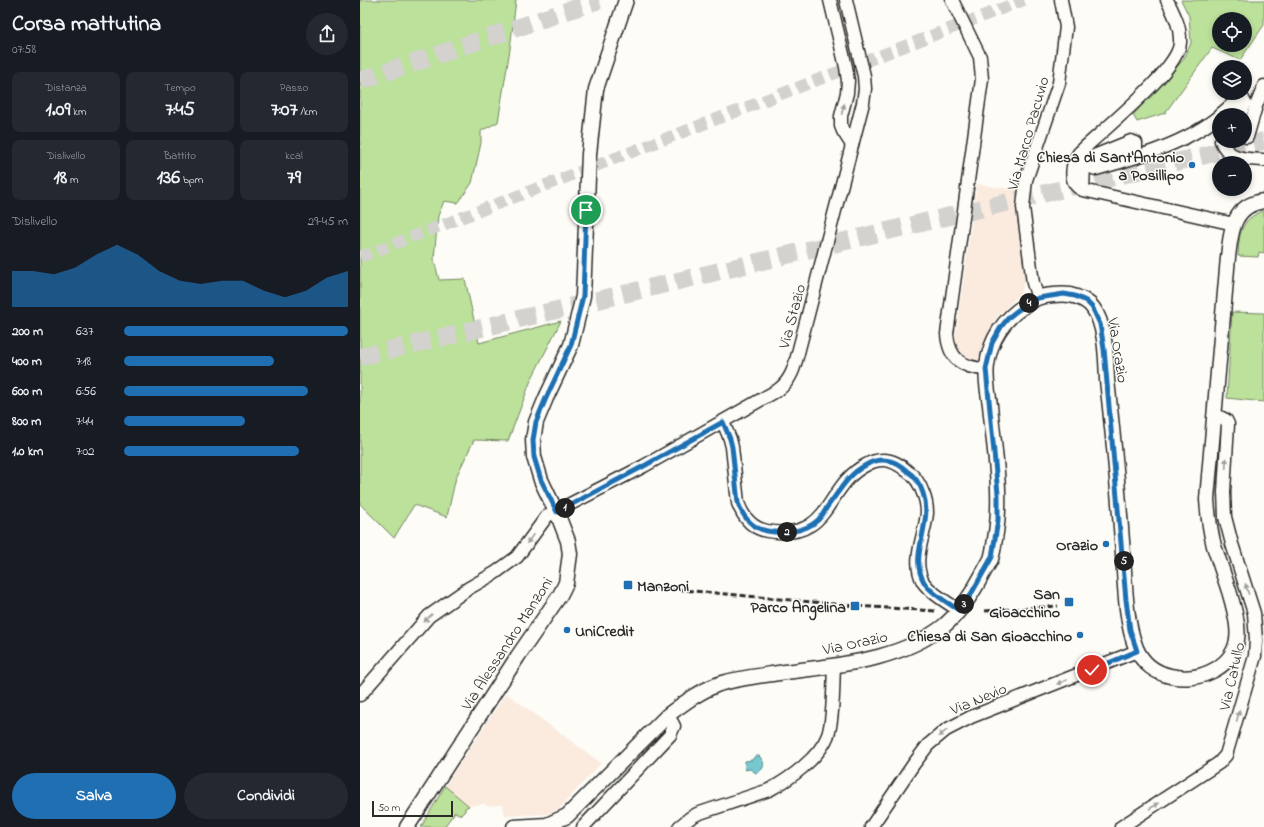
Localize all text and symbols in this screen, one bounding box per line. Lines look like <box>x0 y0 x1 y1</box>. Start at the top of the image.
text: Corsa mattutina <box>12 9 161 41</box>
map controls <box>1212 12 1252 196</box>
button: locate <box>1212 12 1252 52</box>
button: share <box>306 13 348 55</box>
text: 07:58 <box>12 40 36 59</box>
button: layers <box>1212 60 1252 100</box>
street label: Via Marco Pacuvio <box>1001 74 1057 194</box>
text: Distanza <box>45 80 87 96</box>
text: Tempo <box>164 80 196 96</box>
text: Passo <box>280 80 308 96</box>
text: 1.09 <box>45 96 71 125</box>
text: 7:45 <box>165 96 195 125</box>
text: 7:07 <box>271 96 298 125</box>
one-way arrow <box>840 103 846 115</box>
text: km <box>71 104 87 120</box>
text: /km <box>298 104 317 120</box>
button: + <box>1212 108 1252 148</box>
place label: Chiesa di Sant'Antonio a Posillipo <box>1037 146 1184 188</box>
text: Dislivello <box>47 148 85 164</box>
text: Battito <box>164 148 196 164</box>
text: kcal <box>285 148 303 164</box>
button: − <box>1212 156 1252 196</box>
marker: Chiesa di Sant'Antonio a Posillipo <box>1187 160 1197 170</box>
text: 18 <box>53 164 67 193</box>
text: 136 <box>157 164 180 193</box>
text: 79 <box>287 164 301 193</box>
text: m <box>67 172 79 188</box>
text: bpm <box>180 172 203 188</box>
pin <box>569 193 603 227</box>
icon: arrive <box>575 199 597 221</box>
text: Dislivello <box>12 212 57 231</box>
text: 29–45 m <box>308 212 348 231</box>
street label: Via Stazio <box>773 282 813 352</box>
pin: 4 <box>1019 293 1039 313</box>
text: 4 <box>1027 295 1031 311</box>
street label: Via Orazio <box>1100 315 1134 385</box>
text: 200 m <box>12 322 43 341</box>
text: 6:37 <box>76 322 94 341</box>
text: 400 m <box>12 352 42 371</box>
text: 7:18 <box>76 352 91 371</box>
text: 600 m <box>12 382 42 401</box>
text: 6:56 <box>76 382 96 401</box>
text: 800 m <box>12 412 41 431</box>
text: 7:44 <box>76 412 93 431</box>
text: 1.0 km <box>12 442 43 461</box>
text: 7:02 <box>76 442 95 461</box>
one-way arrow <box>1223 456 1229 469</box>
pin: 1 <box>555 498 575 518</box>
text: 1 <box>563 500 567 516</box>
pin: 2 <box>777 522 797 542</box>
text: 2 <box>784 524 790 540</box>
one-way arrow <box>526 534 534 545</box>
place label: Orazio <box>1056 534 1098 558</box>
marker: Orazio <box>1101 539 1111 549</box>
pin: 5 <box>1114 551 1134 571</box>
text: 5 <box>1121 553 1127 569</box>
street label: Via Alessandro Manzoni <box>455 573 560 716</box>
place label: Manzoni <box>637 575 689 599</box>
marker: Manzoni <box>622 579 634 591</box>
place label: San Gioacchino <box>989 583 1060 625</box>
one-way arrow <box>1244 583 1250 595</box>
pin: 3 <box>954 594 974 614</box>
place label: Parco Angelina <box>750 596 846 621</box>
text: 3 <box>962 596 966 612</box>
marker: San Gioacchino <box>1063 596 1075 608</box>
marker: Parco Angelina <box>849 600 861 612</box>
one-way arrow <box>423 613 433 623</box>
place label: UniCredit <box>575 620 635 644</box>
marker: UniCredit <box>562 625 572 635</box>
street label: Via Orazio <box>820 625 890 663</box>
place label: Chiesa di San Gioacchino <box>907 625 1072 649</box>
marker: Chiesa di San Gioacchino <box>1075 630 1085 640</box>
street label: Via Catullo <box>1213 640 1252 714</box>
pin <box>1075 653 1109 687</box>
icon: check <box>1081 659 1103 681</box>
street label: Via Nevio <box>946 677 1011 723</box>
one-way arrow <box>1056 679 1068 685</box>
one-way arrow <box>1236 709 1242 722</box>
one-way arrow <box>938 728 949 737</box>
button: Salva <box>12 773 176 819</box>
button: Condividi <box>184 773 348 819</box>
scale bar <box>372 799 453 818</box>
text: 50 m <box>378 800 400 816</box>
one-way arrow <box>1148 802 1160 809</box>

